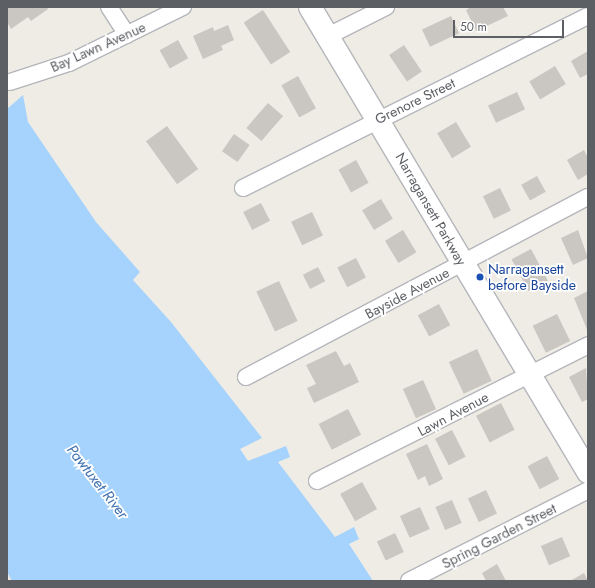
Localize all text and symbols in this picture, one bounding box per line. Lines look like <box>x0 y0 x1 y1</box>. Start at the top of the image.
scale bar <box>455 12 566 38</box>
street label: Bay Lawn Avenue <box>48 18 148 76</box>
text: 50 m <box>460 18 487 36</box>
street label: Grenore Street <box>372 74 458 128</box>
street label: Narragansett Parkway <box>392 150 470 268</box>
place label: Narragansett before Bayside <box>488 261 576 294</box>
street label: Bayside Avenue <box>362 264 452 322</box>
marker: Narragansett before Bayside <box>475 272 485 282</box>
street label: Lawn Avenue <box>415 388 491 440</box>
water label: Pawtuxet River <box>63 441 131 523</box>
street label: Spring Garden Street <box>439 500 559 572</box>

